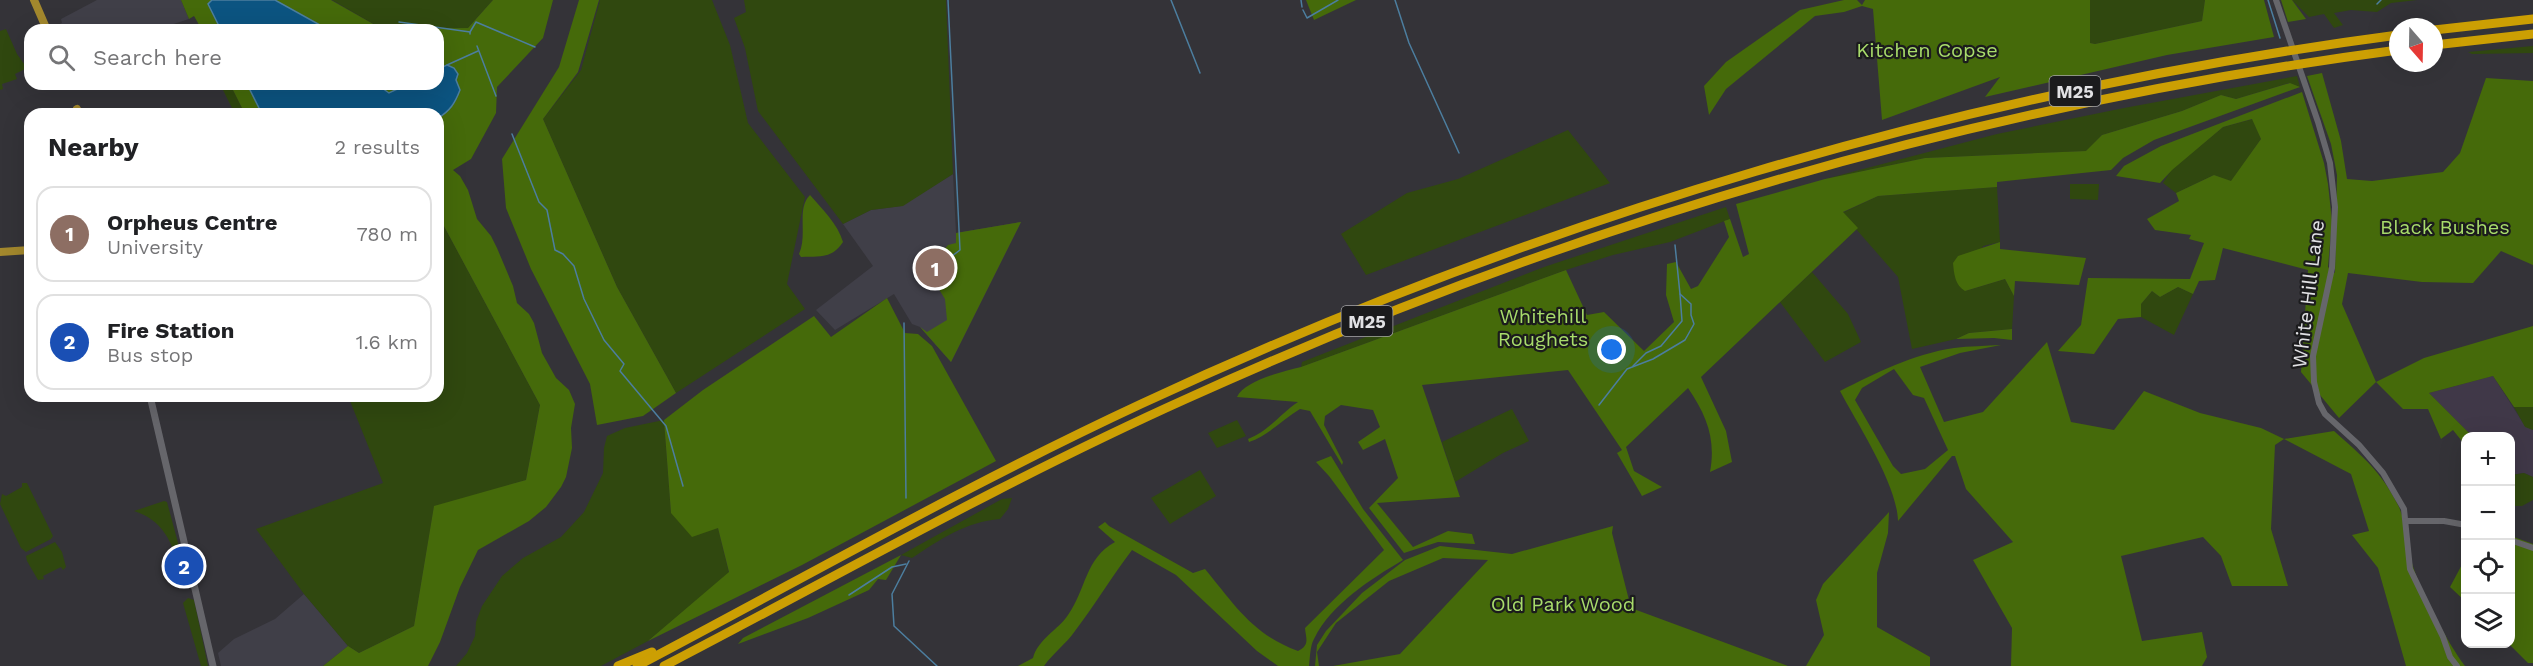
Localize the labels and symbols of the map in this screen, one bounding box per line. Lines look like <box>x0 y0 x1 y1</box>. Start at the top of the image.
north arrow <box>2389 18 2443 72</box>
park label: Kitchen Copse <box>1856 38 1998 62</box>
road number: M25 <box>2050 76 2100 106</box>
park label: Black Bushes <box>2380 215 2510 239</box>
street label: White Hill Lane <box>2287 218 2329 370</box>
pin: 1 <box>916 246 954 290</box>
park label: Whitehill Roughets <box>1498 304 1588 351</box>
road number: M25 <box>1342 306 1392 336</box>
your location <box>1597 335 1626 364</box>
pin: 2 <box>164 544 204 588</box>
park label: Old Park Wood <box>1491 592 1635 616</box>

